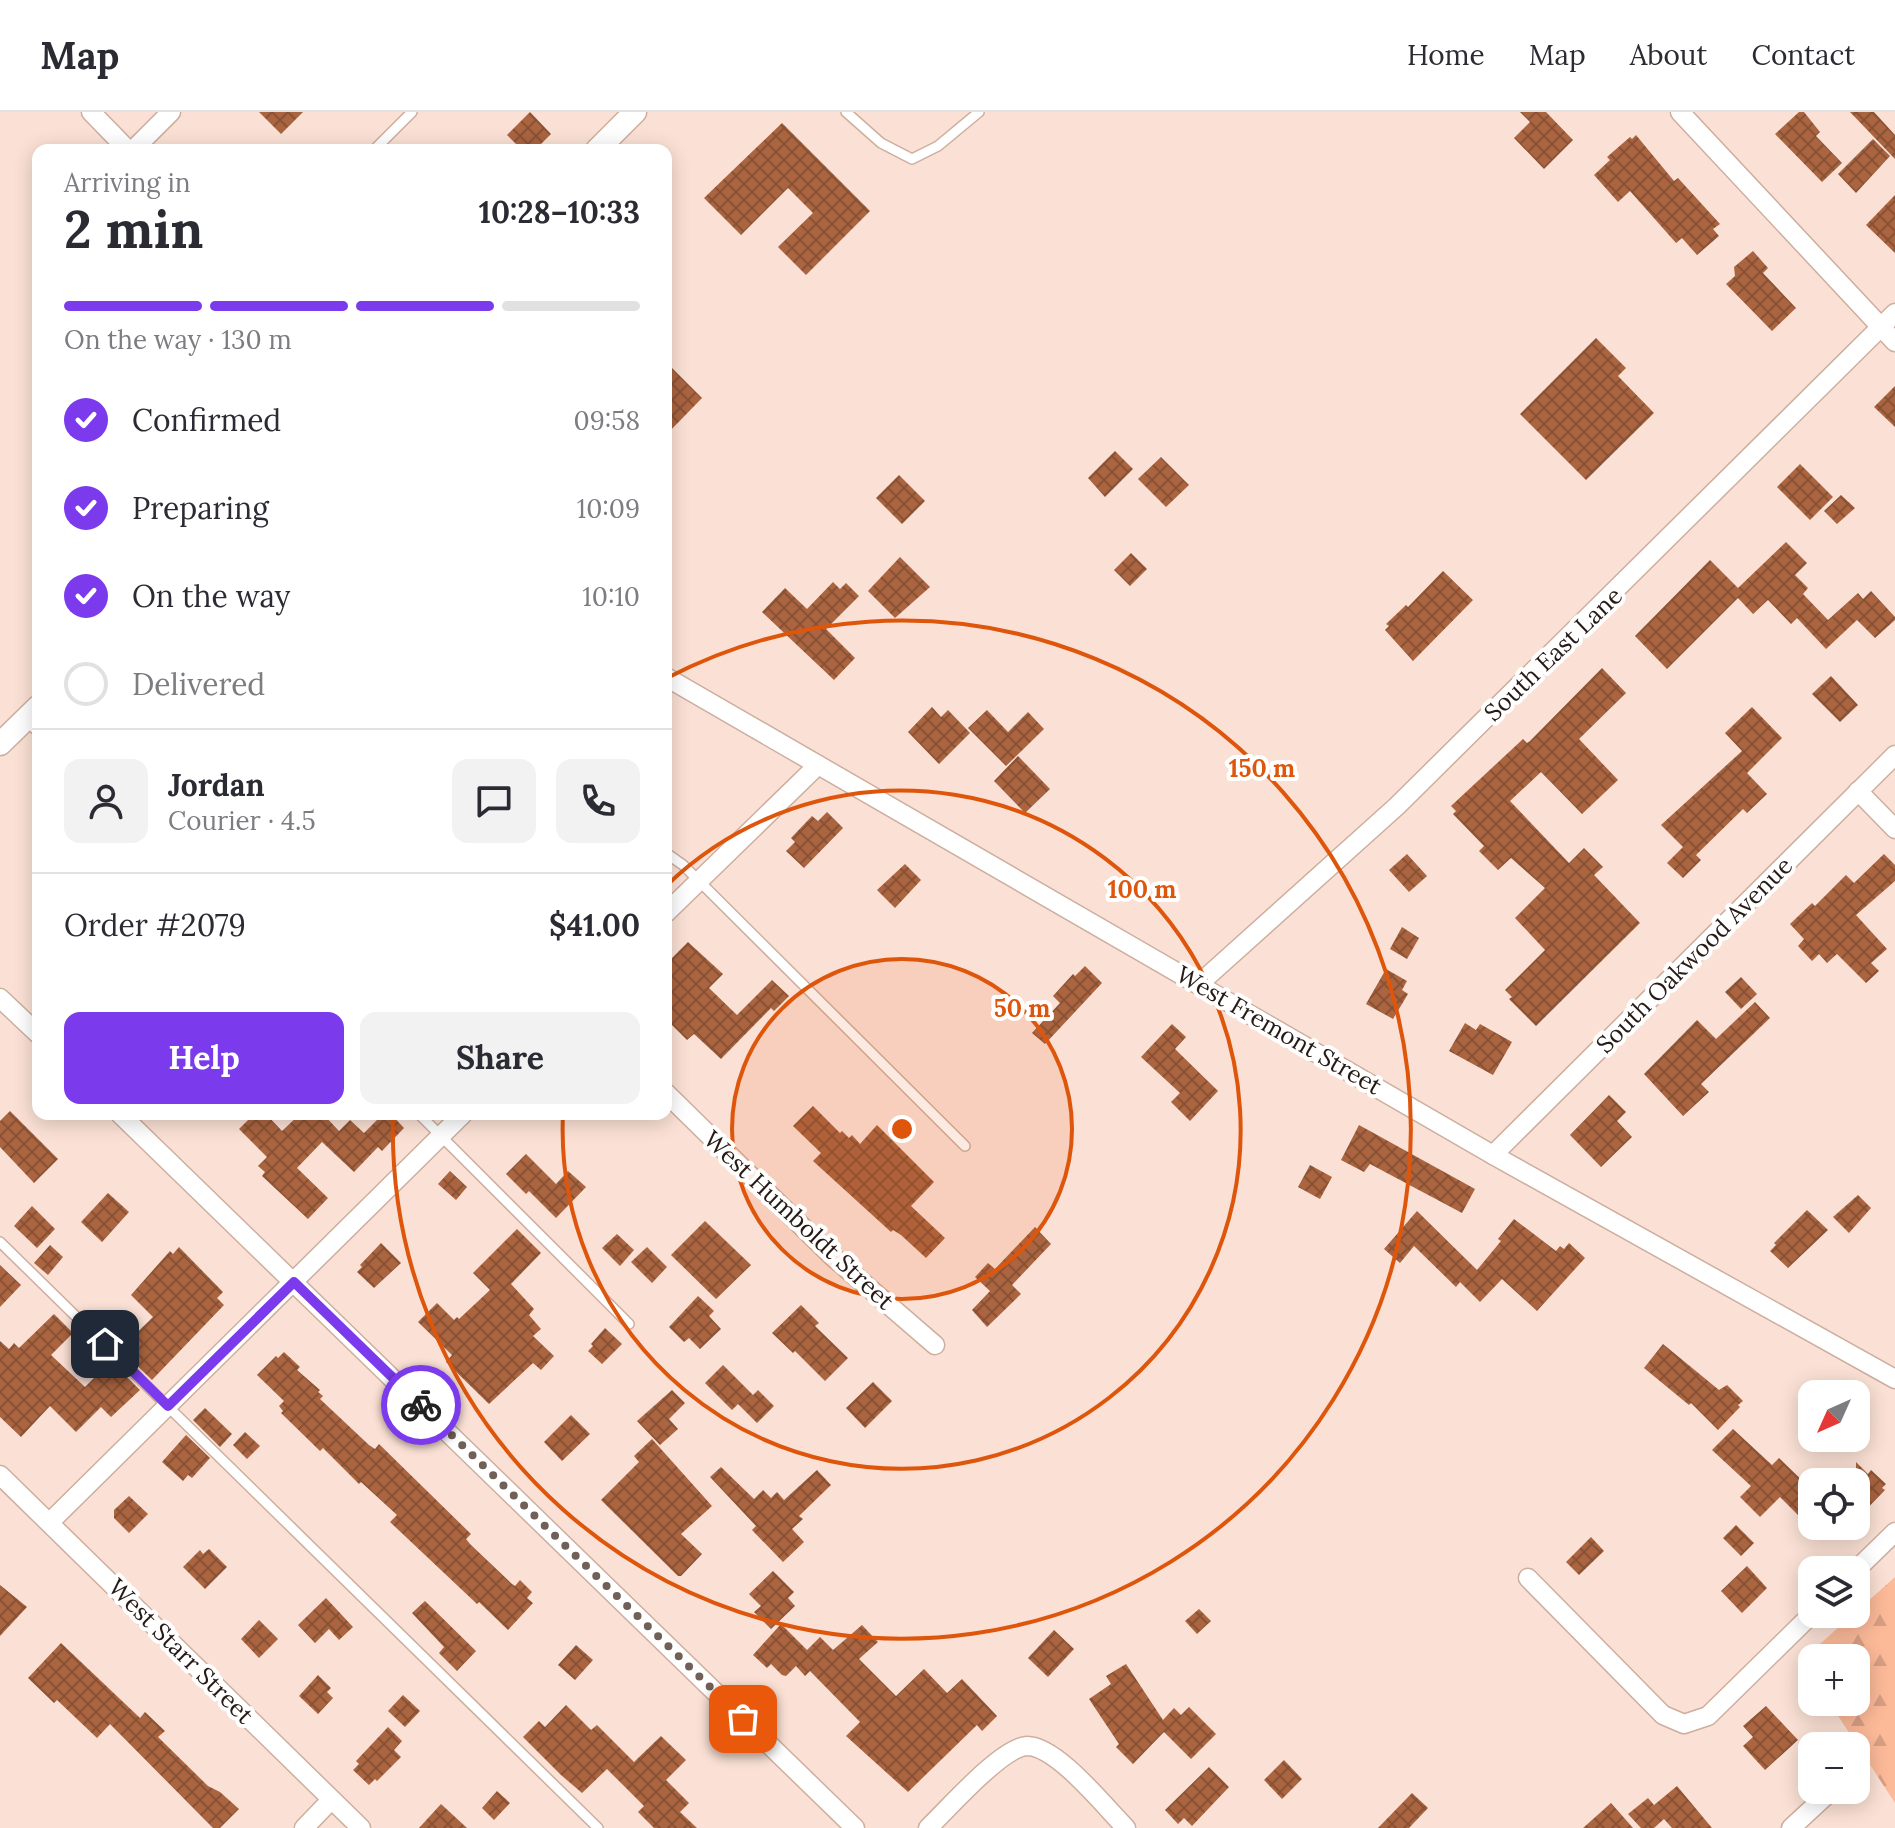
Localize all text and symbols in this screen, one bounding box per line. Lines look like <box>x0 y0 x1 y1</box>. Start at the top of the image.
text: Map <box>40 31 119 79</box>
text: Home <box>1407 37 1485 73</box>
text: Map <box>1529 37 1586 73</box>
text: About <box>1630 37 1707 73</box>
text: Contact <box>1751 37 1855 73</box>
text: Arriving in <box>64 166 191 199</box>
text: 10:28–10:33 <box>479 193 640 231</box>
text: 2 min <box>64 196 203 262</box>
text: On the way · 130 m <box>64 323 292 356</box>
icon: check <box>64 398 108 442</box>
text: Confirmed <box>132 401 281 439</box>
text: 09:58 <box>574 404 640 437</box>
icon: check <box>64 486 108 530</box>
text: Preparing <box>132 489 269 527</box>
text: 10:09 <box>577 492 640 525</box>
icon: check <box>64 574 108 618</box>
text: On the way <box>132 577 290 615</box>
text: 10:10 <box>582 580 640 613</box>
street label: South East Lane <box>1477 580 1629 728</box>
text: Delivered <box>132 665 265 703</box>
text: 150 m <box>1229 753 1295 784</box>
button: person <box>64 759 148 843</box>
button: chat <box>452 759 536 843</box>
button: phone <box>556 759 640 843</box>
text: Jordan <box>168 766 265 804</box>
text: Courier · 4.5 <box>168 804 316 837</box>
street label: South Oakwood Avenue <box>1589 850 1799 1060</box>
text: 100 m <box>1108 874 1176 905</box>
text: Order #2079 <box>64 906 246 944</box>
text: $41.00 <box>549 906 640 944</box>
street label: West Fremont Street <box>1171 959 1388 1102</box>
text: 50 m <box>994 993 1050 1024</box>
button: Help <box>64 1012 344 1104</box>
button: Share <box>360 1012 640 1104</box>
centre of rings <box>888 1115 916 1143</box>
street label: West Humboldt Street <box>697 1124 901 1317</box>
pin <box>71 1310 139 1378</box>
icon: home <box>83 1322 127 1366</box>
courier <box>381 1365 461 1445</box>
north arrow <box>1798 1380 1870 1452</box>
map controls <box>1798 1380 1870 1804</box>
icon: bike <box>399 1383 443 1427</box>
button: locate <box>1798 1468 1870 1540</box>
button: layers <box>1798 1556 1870 1628</box>
street label: West Starr Street <box>102 1572 261 1731</box>
button: + <box>1798 1644 1870 1716</box>
pin <box>709 1685 777 1753</box>
icon: bag <box>721 1697 765 1741</box>
button: − <box>1798 1732 1870 1804</box>

